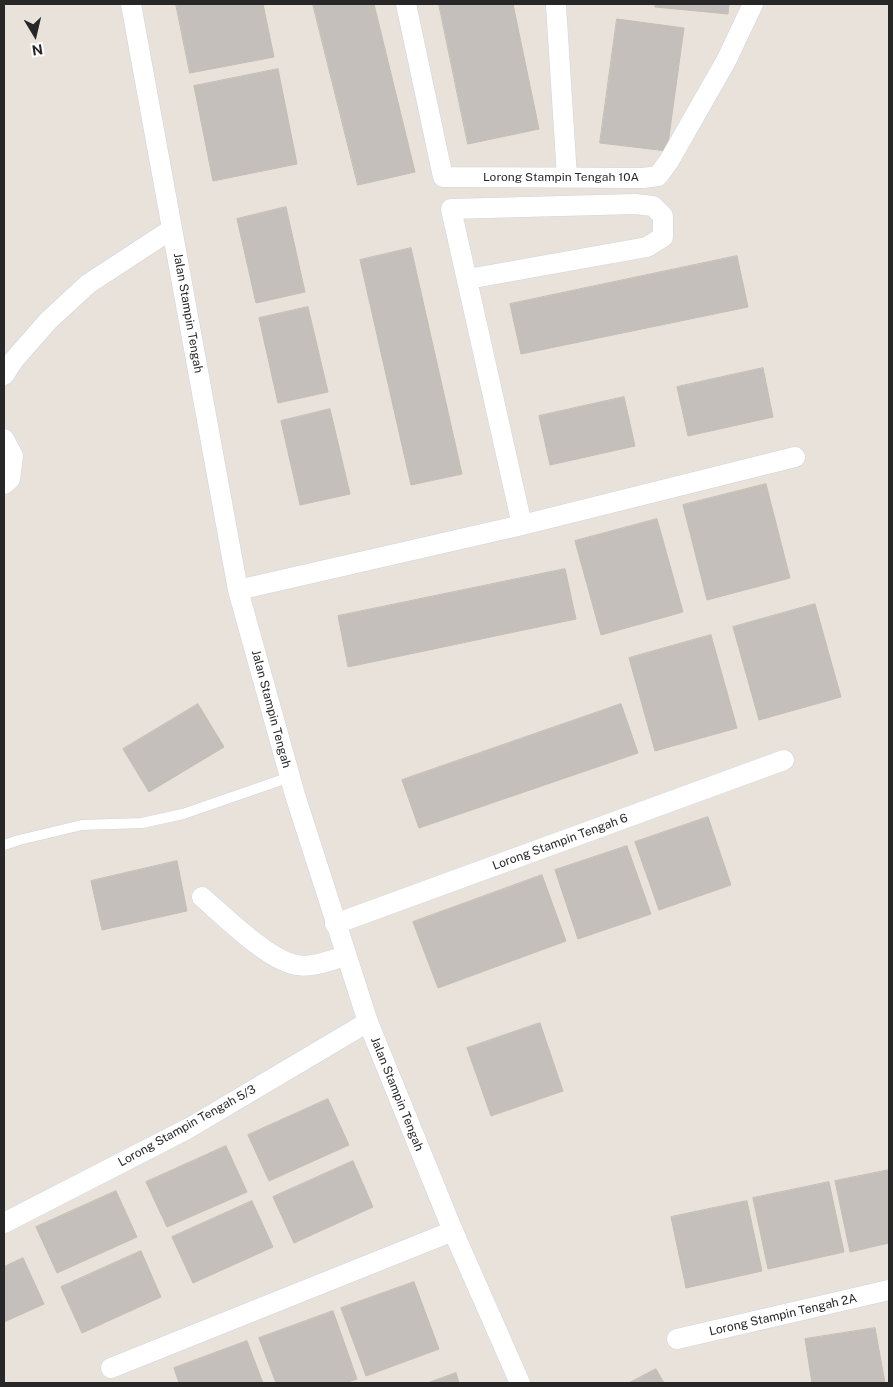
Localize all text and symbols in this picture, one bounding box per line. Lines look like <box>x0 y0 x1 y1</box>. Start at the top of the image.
north arrow <box>10 10 60 60</box>
text: N <box>31 41 44 59</box>
street label: Lorong Stampin Tengah 10A <box>483 170 639 184</box>
street label: Jalan Stampin Tengah <box>170 252 206 374</box>
street label: Jalan Stampin Tengah <box>248 648 294 770</box>
street label: Lorong Stampin Tengah 6 <box>490 811 630 873</box>
street label: Jalan Stampin Tengah <box>368 1035 426 1153</box>
street label: Lorong Stampin Tengah 5/3 <box>116 1082 258 1170</box>
street label: Lorong Stampin Tengah 2A <box>708 1291 858 1339</box>

